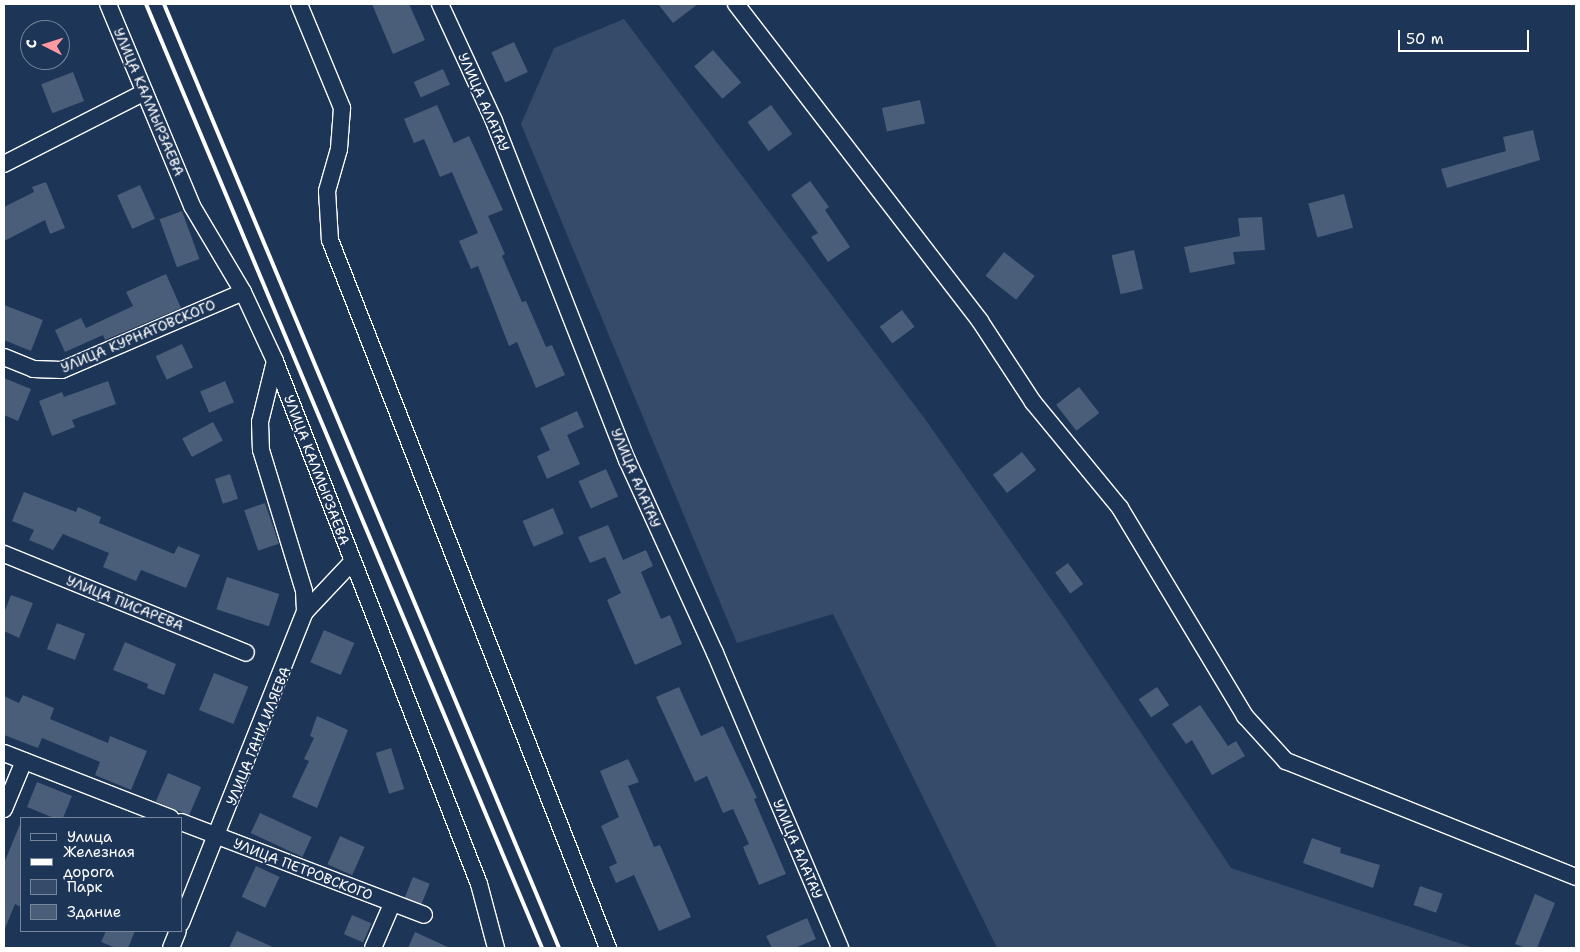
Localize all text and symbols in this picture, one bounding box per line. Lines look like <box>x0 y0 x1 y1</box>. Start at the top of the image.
north arrow <box>20 20 70 70</box>
scale bar <box>1400 20 1531 52</box>
street label: УЛИЦА КАЛМЫРЗАЕВА <box>110 25 188 179</box>
text: 50 m <box>1406 29 1444 49</box>
text: С <box>22 39 40 49</box>
street label: УЛИЦА АЛАТАУ <box>455 50 513 154</box>
street label: УЛИЦА КУРНАТОВСКОГО <box>58 296 218 376</box>
street label: УЛИЦА КАЛМЫРЗАЕВА <box>281 393 353 547</box>
street label: УЛИЦА АЛАТАУ <box>607 426 665 530</box>
street label: УЛИЦА ПИСАРЕВА <box>64 572 186 634</box>
street label: УЛИЦА ГАНИ ИЛЯЕВА <box>222 664 294 808</box>
street label: УЛИЦА АЛАТАУ <box>769 797 827 901</box>
legend <box>20 817 182 932</box>
text: Улица <box>67 827 112 847</box>
street label: УЛИЦА ПЕТРОВСКОГО <box>231 835 375 903</box>
text: Железная дорога <box>63 842 135 882</box>
text: Парк <box>67 877 103 897</box>
text: Здание <box>67 902 121 922</box>

